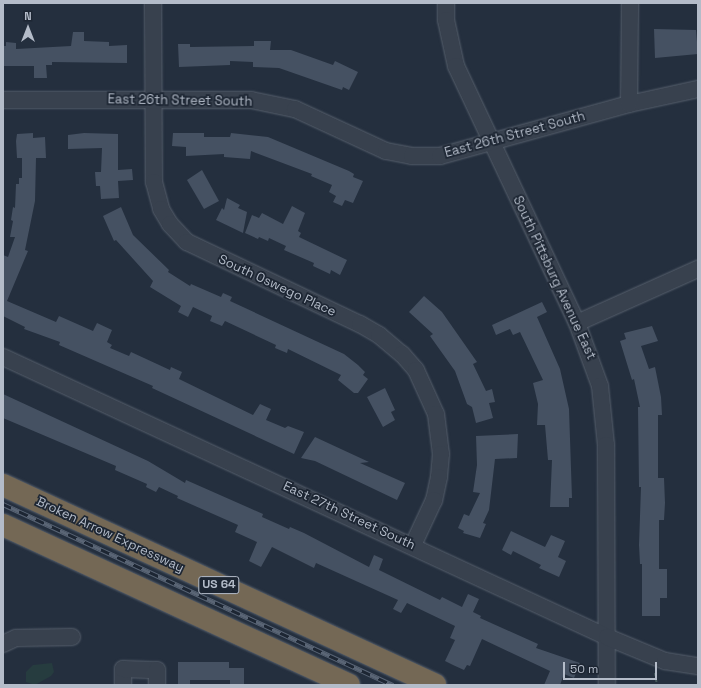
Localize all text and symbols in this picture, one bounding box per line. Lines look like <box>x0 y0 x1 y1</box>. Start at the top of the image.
north arrow <box>8 8 48 48</box>
text: N <box>24 9 32 23</box>
street label: East 26th Street South <box>107 92 253 110</box>
street label: East 26th Street South <box>443 109 587 161</box>
street label: South Pittsburg Avenue East <box>509 194 599 362</box>
street label: South Oswego Place <box>216 252 338 320</box>
street label: East 27th Street South <box>280 478 418 554</box>
street label: Broken Arrow Expressway <box>34 494 186 576</box>
road number: US 64 <box>198 575 240 595</box>
scale bar <box>565 654 659 680</box>
text: 50 m <box>570 661 598 677</box>

